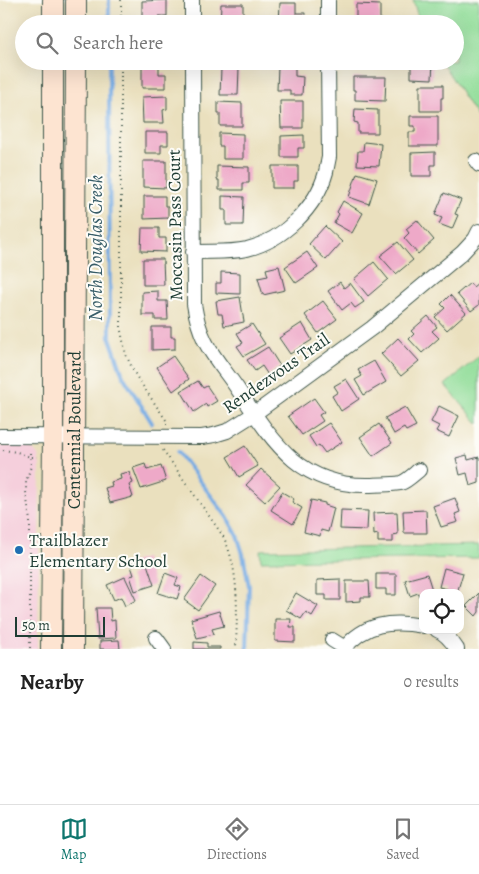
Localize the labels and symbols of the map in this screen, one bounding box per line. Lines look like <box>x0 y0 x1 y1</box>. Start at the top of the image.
street label: Moccasin Pass Court <box>162 149 188 301</box>
water label: North Douglas Creek <box>83 175 109 321</box>
street label: Rendezvous Trail <box>218 327 335 419</box>
street label: Centennial Boulevard <box>62 350 87 509</box>
place label: Trailblazer Elementary School <box>29 528 167 573</box>
marker: Trailblazer Elementary School <box>13 544 25 556</box>
scale bar <box>15 614 105 637</box>

